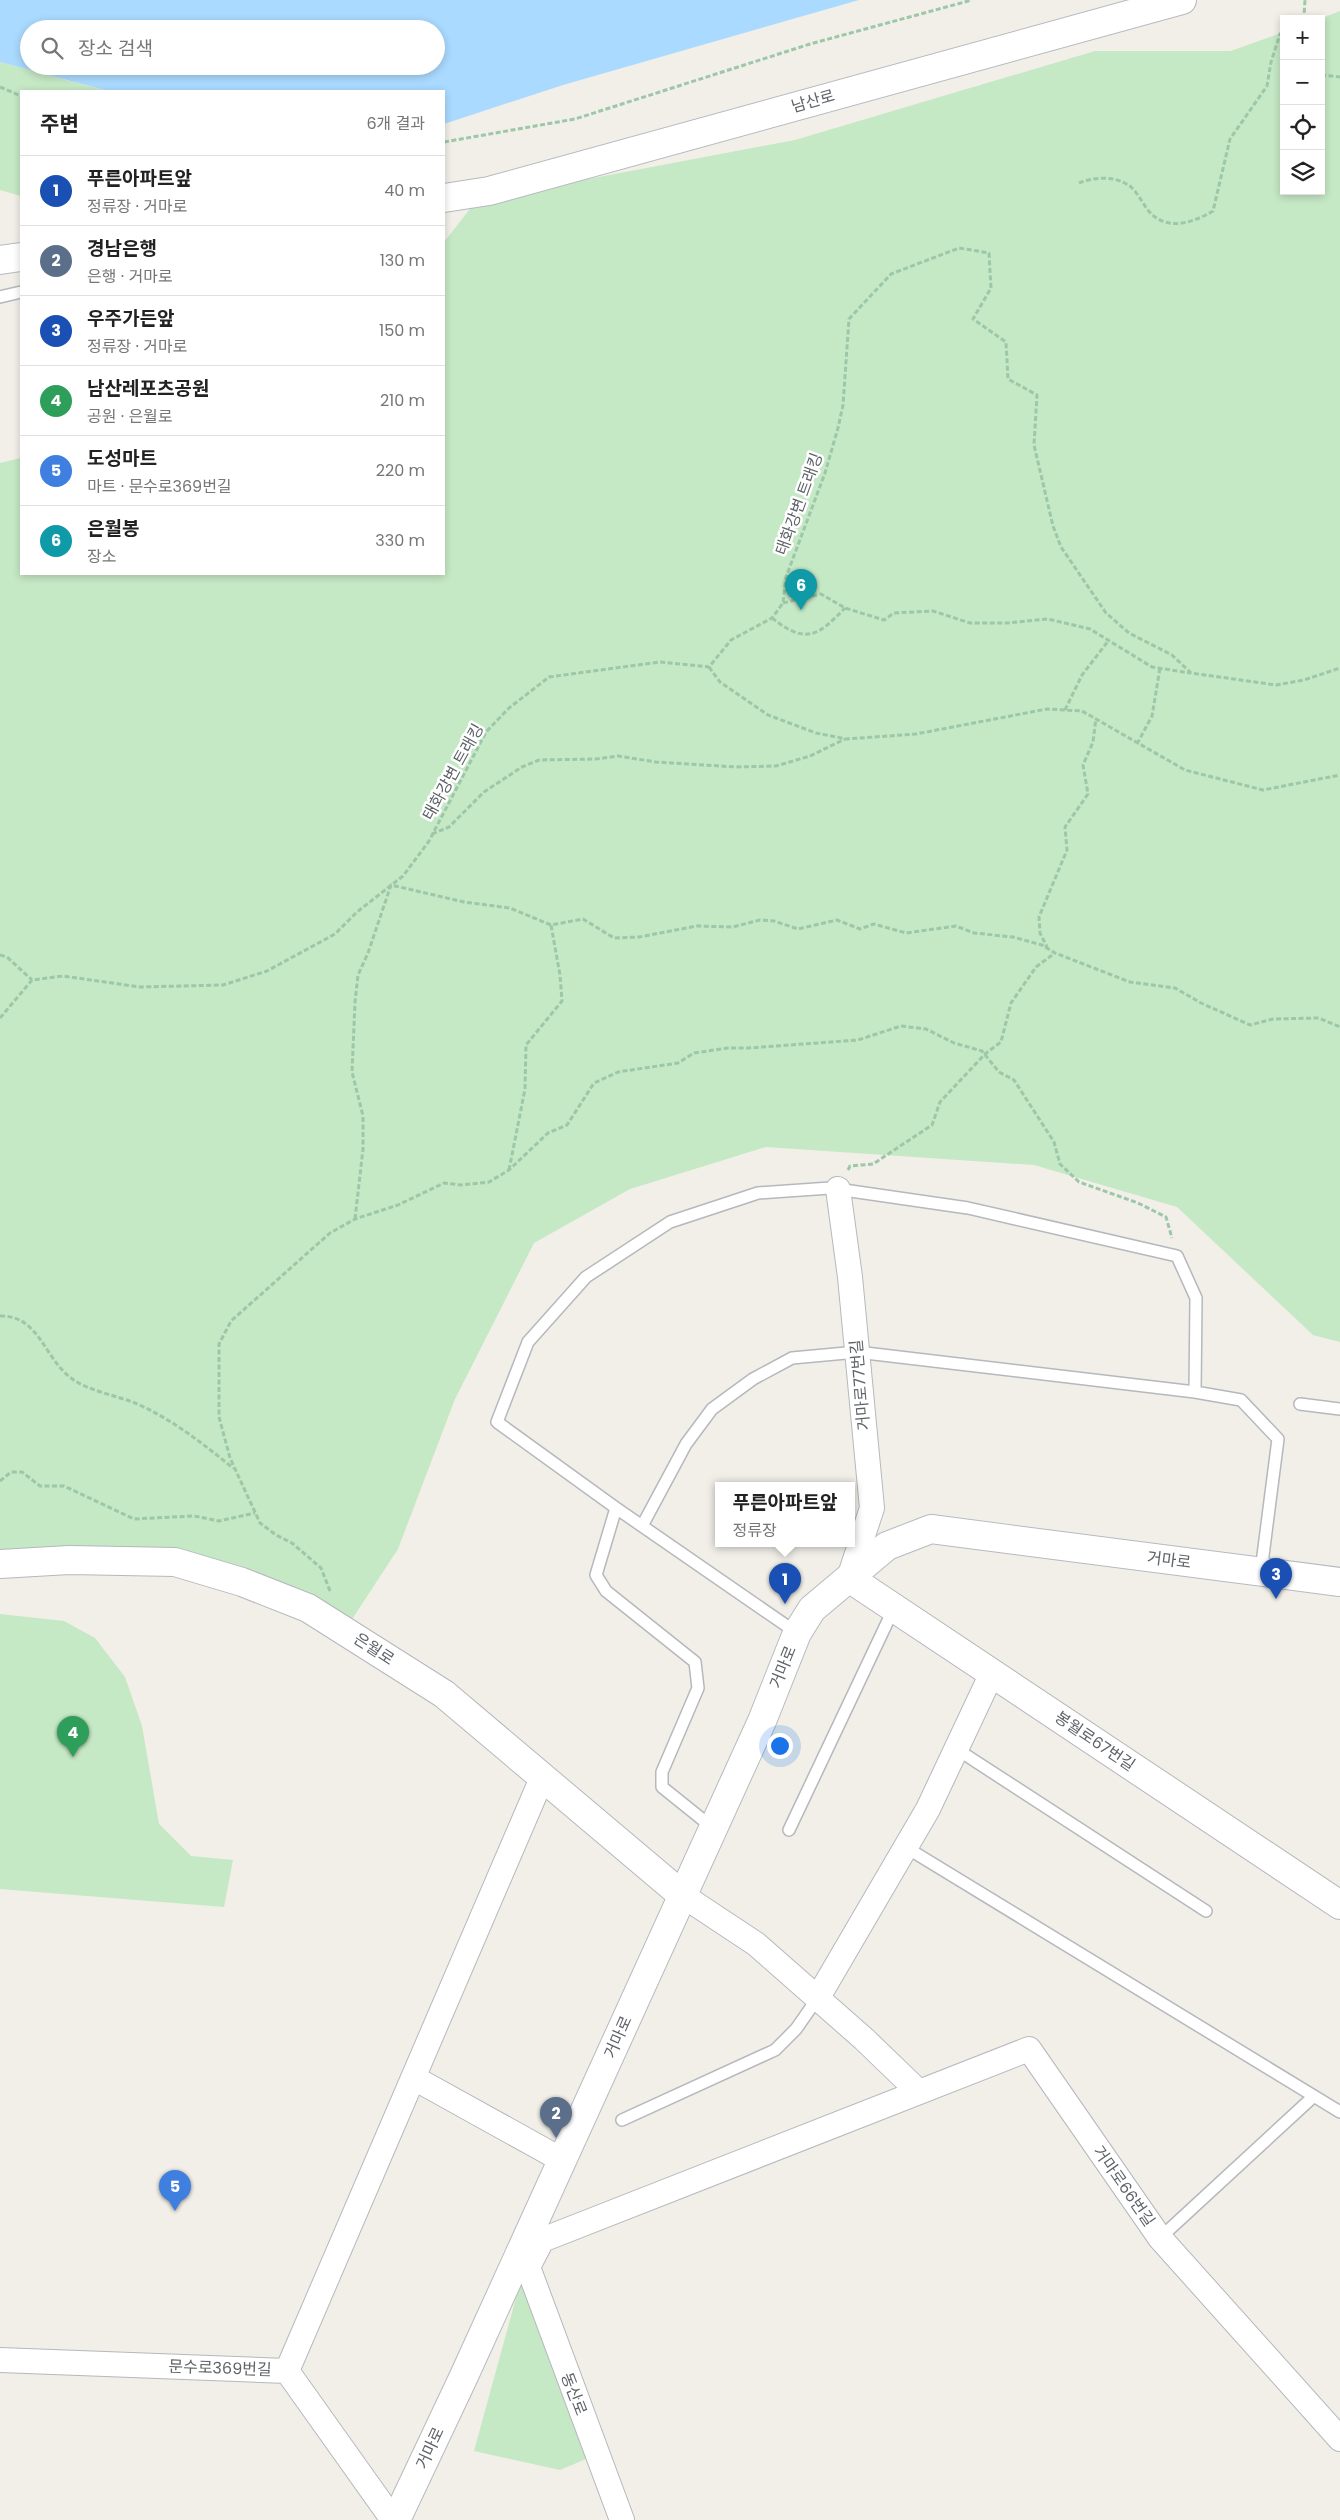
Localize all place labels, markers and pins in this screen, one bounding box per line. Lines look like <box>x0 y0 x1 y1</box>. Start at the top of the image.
pin: 6 <box>785 569 817 610</box>
pin: 3 <box>1260 1558 1292 1599</box>
pin: 1 <box>769 1563 801 1604</box>
pin: 4 <box>57 1716 89 1757</box>
pin: 2 <box>540 2097 572 2138</box>
pin: 5 <box>159 2170 191 2211</box>

